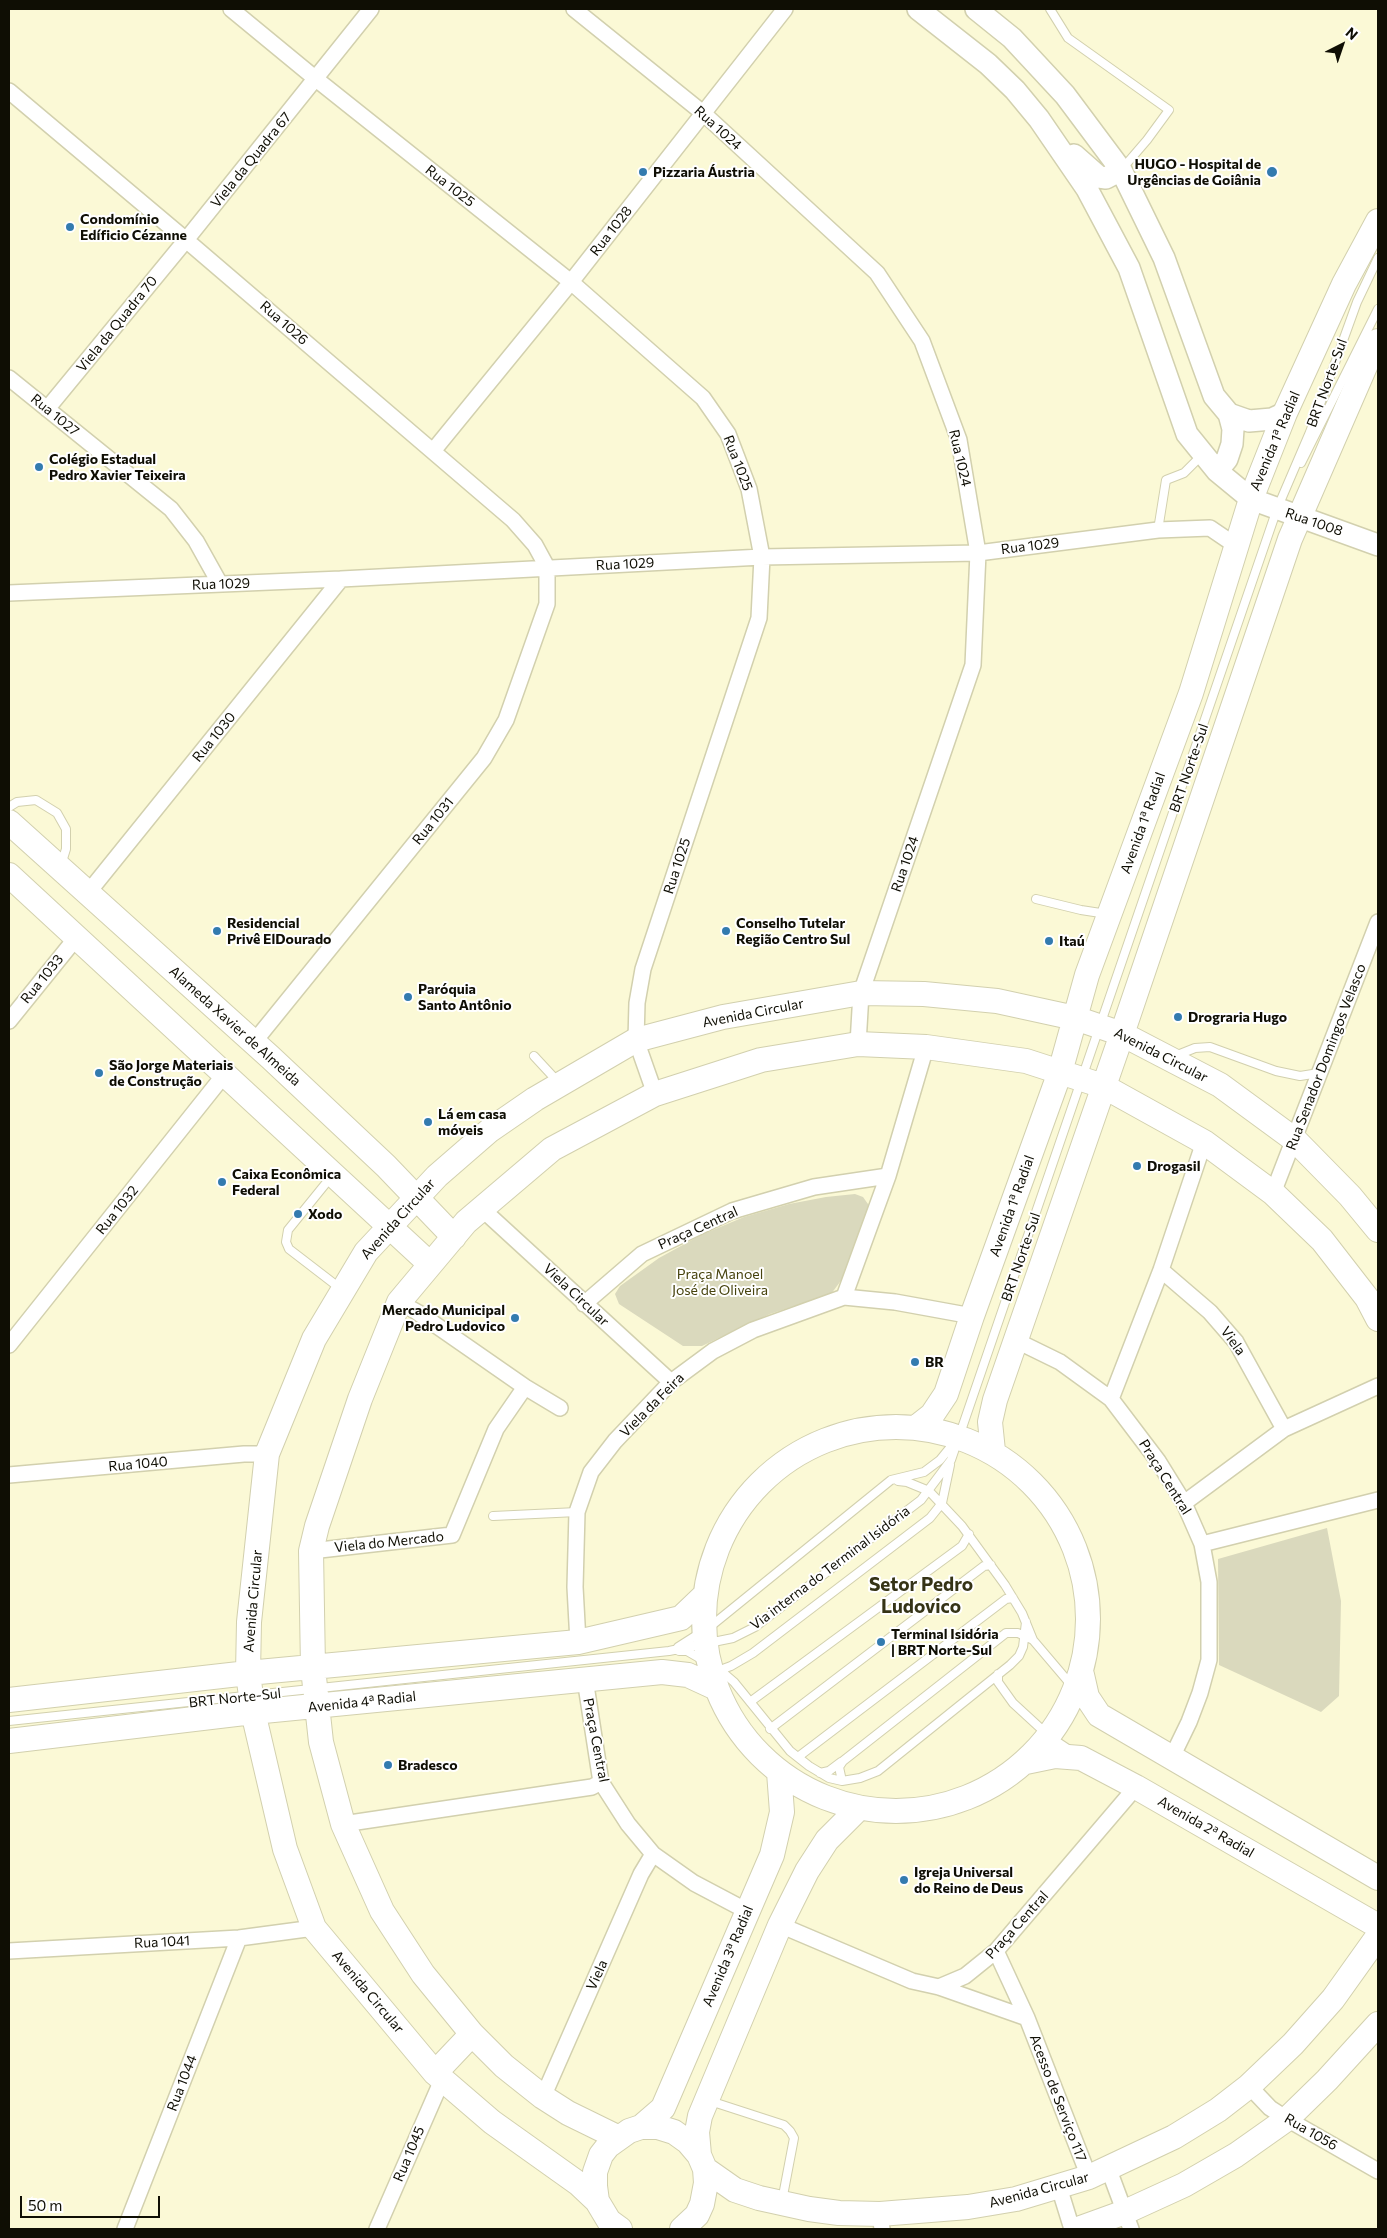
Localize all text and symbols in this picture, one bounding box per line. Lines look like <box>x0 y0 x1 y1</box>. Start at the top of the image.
north arrow <box>1317 20 1367 70</box>
text: N <box>1343 23 1362 43</box>
street label: Rua 1024 <box>691 102 745 154</box>
street label: Viela da Quadra 67 <box>207 109 295 211</box>
place label: HUGO - Hospital de Urgências de Goiânia <box>1127 156 1261 188</box>
street label: Rua 1025 <box>422 162 478 210</box>
place label: Pizzaria Áustria <box>653 164 755 180</box>
marker: HUGO - Hospital de Urgências de Goiânia <box>1265 165 1279 179</box>
marker: Pizzaria Áustria <box>637 166 649 178</box>
street label: Rua 1028 <box>586 203 636 259</box>
place label: Condomínio Edíficio Cézanne <box>80 211 187 243</box>
marker: Condomínio Edíficio Cézanne <box>64 221 76 233</box>
street label: Viela da Quadra 70 <box>73 273 161 375</box>
street label: Rua 1026 <box>256 297 312 349</box>
street label: BRT Norte-Sul <box>1303 337 1351 429</box>
street label: Avenida 1ª Radial <box>1246 389 1304 493</box>
street label: Rua 1027 <box>27 390 83 440</box>
street label: Rua 1024 <box>945 428 975 488</box>
street label: Rua 1025 <box>720 433 756 493</box>
place label: Colégio Estadual Pedro Xavier Teixeira <box>49 451 186 484</box>
marker: Colégio Estadual Pedro Xavier Teixeira <box>33 461 45 473</box>
street label: Rua 1008 <box>1283 504 1345 540</box>
street label: Rua 1029 <box>1000 534 1060 558</box>
street label: Rua 1029 <box>595 554 655 574</box>
street label: Rua 1029 <box>192 575 250 593</box>
street label: Rua 1030 <box>189 709 239 765</box>
street label: BRT Norte-Sul <box>1166 721 1212 815</box>
street label: Avenida 1ª Radial <box>1117 770 1169 876</box>
street label: Rua 1031 <box>409 794 457 848</box>
street label: Rua 1024 <box>888 834 922 894</box>
street label: Rua 1025 <box>660 836 694 896</box>
place label: Residencial Privê ElDourado <box>227 915 331 948</box>
place label: Conselho Tutelar Região Centro Sul <box>736 915 850 948</box>
marker: Residencial Privê ElDourado <box>211 925 223 937</box>
marker: Conselho Tutelar Região Centro Sul <box>720 925 732 937</box>
place label: Itaú <box>1059 933 1085 949</box>
marker: Itaú <box>1043 935 1055 947</box>
street label: Rua 1033 <box>17 951 67 1007</box>
street label: Rua Senador Domingos Velasco <box>1283 961 1369 1153</box>
street label: Alameda Xavier de Almeida <box>166 962 304 1090</box>
place label: Paróquia Santo Antônio <box>418 981 512 1014</box>
marker: Paróquia Santo Antônio <box>402 991 414 1003</box>
street label: Avenida Circular <box>701 995 805 1031</box>
place label: Drograria Hugo <box>1188 1009 1287 1025</box>
marker: Drograria Hugo <box>1172 1011 1184 1023</box>
street label: Avenida Circular <box>1111 1024 1211 1086</box>
place label: São Jorge Materiais de Construção <box>109 1057 233 1090</box>
marker: São Jorge Materiais de Construção <box>93 1067 105 1079</box>
place label: Lá em casa móveis <box>438 1106 506 1138</box>
marker: Lá em casa móveis <box>422 1116 434 1128</box>
street label: Avenida 1ª Radial <box>986 1153 1038 1259</box>
place label: Drogasil <box>1147 1158 1200 1174</box>
marker: Drogasil <box>1131 1160 1143 1172</box>
place label: Caixa Econômica Federal <box>232 1166 341 1198</box>
street label: Avenida Circular <box>357 1175 439 1263</box>
marker: Caixa Econômica Federal <box>216 1176 228 1188</box>
street label: Rua 1032 <box>92 1182 142 1238</box>
street label: Praça Central <box>656 1203 740 1253</box>
place label: Xodo <box>308 1206 342 1222</box>
marker: Xodo <box>292 1208 304 1220</box>
street label: BRT Norte-Sul <box>998 1210 1044 1304</box>
street label: Viela Circular <box>540 1260 612 1330</box>
park label: Praça Manoel José de Oliveira <box>672 1266 768 1298</box>
place label: Mercado Municipal Pedro Ludovico <box>382 1302 505 1334</box>
marker: Mercado Municipal Pedro Ludovico <box>509 1312 521 1324</box>
street label: Viela <box>1217 1323 1249 1359</box>
place label: BR <box>925 1354 944 1370</box>
marker: BR <box>909 1356 921 1368</box>
street label: Viela da Feira <box>616 1369 688 1441</box>
street label: Praça Central <box>1135 1436 1195 1518</box>
street label: Rua 1040 <box>107 1453 169 1475</box>
street label: Via interna do Terminal Isidória <box>747 1502 913 1634</box>
street label: Viela do Mercado <box>333 1528 445 1556</box>
street label: Avenida Circular <box>240 1549 266 1653</box>
district label: Setor Pedro Ludovico <box>869 1574 973 1618</box>
place label: Terminal Isidória | BRT Norte-Sul <box>891 1626 999 1658</box>
marker: Terminal Isidória | BRT Norte-Sul <box>875 1636 887 1648</box>
street label: BRT Norte-Sul <box>188 1685 282 1711</box>
street label: Avenida 4ª Radial <box>307 1688 417 1716</box>
street label: Praça Central <box>580 1696 612 1784</box>
place label: Bradesco <box>398 1757 458 1773</box>
marker: Bradesco <box>382 1759 394 1771</box>
street label: Avenida 2ª Radial <box>1155 1793 1257 1861</box>
place label: Igreja Universal do Reino de Deus <box>914 1864 1023 1896</box>
marker: Igreja Universal do Reino de Deus <box>898 1874 910 1886</box>
street label: Praça Central <box>982 1888 1052 1962</box>
street label: Avenida 3ª Radial <box>699 1903 757 2009</box>
street label: Rua 1041 <box>133 1932 191 1952</box>
street label: Avenida Circular <box>328 1947 408 2037</box>
street label: Viela <box>583 1957 611 1993</box>
street label: Acesso de Serviço 117 <box>1026 2032 1090 2164</box>
street label: Rua 1044 <box>164 2052 200 2114</box>
street label: Rua 1056 <box>1281 2110 1341 2154</box>
street label: Rua 1045 <box>390 2124 428 2184</box>
street label: Avenida Circular <box>987 2169 1091 2211</box>
scale bar <box>22 2186 162 2218</box>
text: 50 m <box>28 2196 62 2214</box>

